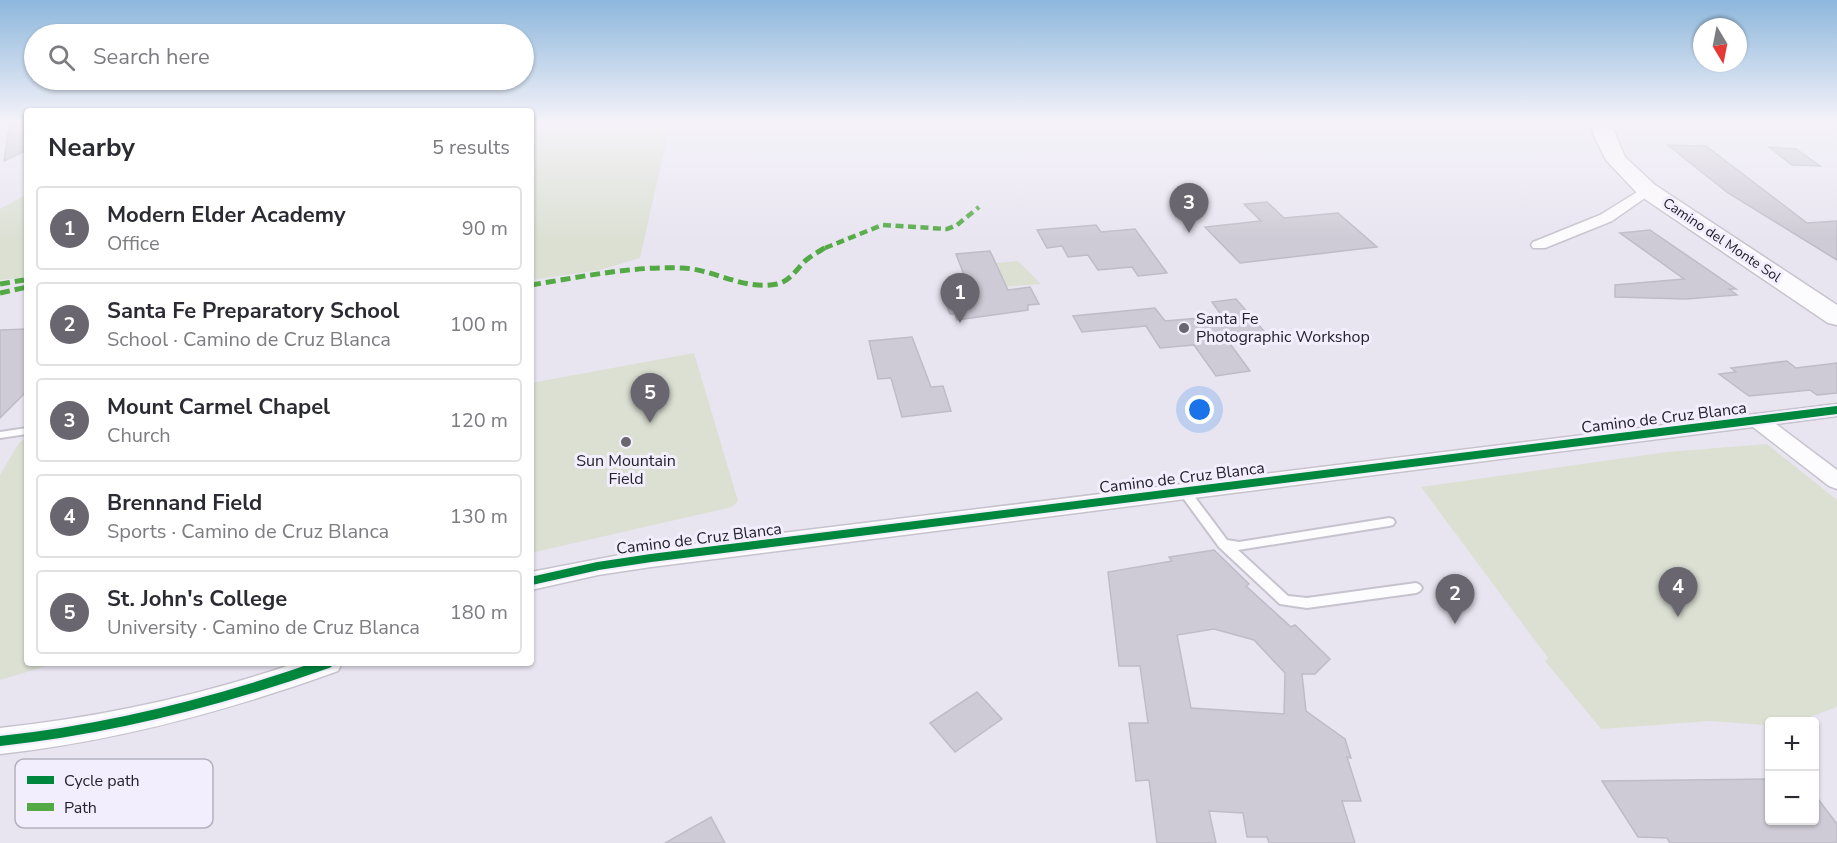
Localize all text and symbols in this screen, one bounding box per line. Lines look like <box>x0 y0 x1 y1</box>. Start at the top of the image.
north arrow <box>1693 18 1747 72</box>
search box <box>24 24 534 90</box>
icon: search <box>45 41 78 74</box>
text: Search here <box>93 42 210 72</box>
text: Nearby <box>48 130 135 165</box>
text: 5 results <box>432 134 510 161</box>
pin: 3 <box>1170 184 1208 233</box>
street label: Camino del Monte Sol <box>1659 193 1785 287</box>
text: Modern Elder Academy <box>107 200 346 230</box>
text: 1 <box>64 215 76 242</box>
text: 90 m <box>462 215 508 242</box>
text: Office <box>107 230 160 257</box>
pin: 1 <box>940 274 980 323</box>
text: Santa Fe Preparatory School <box>107 296 400 326</box>
place label: Santa Fe Photographic Workshop <box>1196 308 1370 348</box>
text: 2 <box>64 311 76 338</box>
text: 100 m <box>450 311 508 338</box>
marker: Santa Fe Photographic Workshop <box>1177 321 1191 335</box>
text: School · Camino de Cruz Blanca <box>107 326 391 353</box>
pin: 5 <box>630 374 670 423</box>
text: Mount Carmel Chapel <box>107 392 330 422</box>
your location <box>1185 395 1214 424</box>
street label: Camino de Cruz Blanca <box>1580 397 1748 439</box>
text: 3 <box>64 407 76 434</box>
text: 120 m <box>450 407 508 434</box>
text: Church <box>107 422 171 449</box>
marker: Sun Mountain Field <box>619 435 633 449</box>
place label: Sun Mountain Field <box>576 450 676 490</box>
street label: Camino de Cruz Blanca <box>1098 457 1266 499</box>
text: Brennand Field <box>107 488 262 518</box>
text: 4 <box>64 503 76 530</box>
text: 130 m <box>450 503 508 530</box>
text: Sports · Camino de Cruz Blanca <box>107 518 389 545</box>
street label: Camino de Cruz Blanca <box>615 518 783 560</box>
pin: 4 <box>1658 568 1698 617</box>
pin: 2 <box>1436 574 1474 624</box>
text: St. John's College <box>107 584 287 614</box>
text: 5 <box>64 599 76 626</box>
text: 180 m <box>450 599 508 626</box>
text: University · Camino de Cruz Blanca <box>107 614 420 641</box>
map controls <box>1765 717 1819 825</box>
button: + <box>1765 717 1819 771</box>
legend <box>15 759 213 828</box>
text: Cycle path <box>64 770 140 792</box>
button: − <box>1765 771 1819 825</box>
text: Path <box>64 797 97 819</box>

